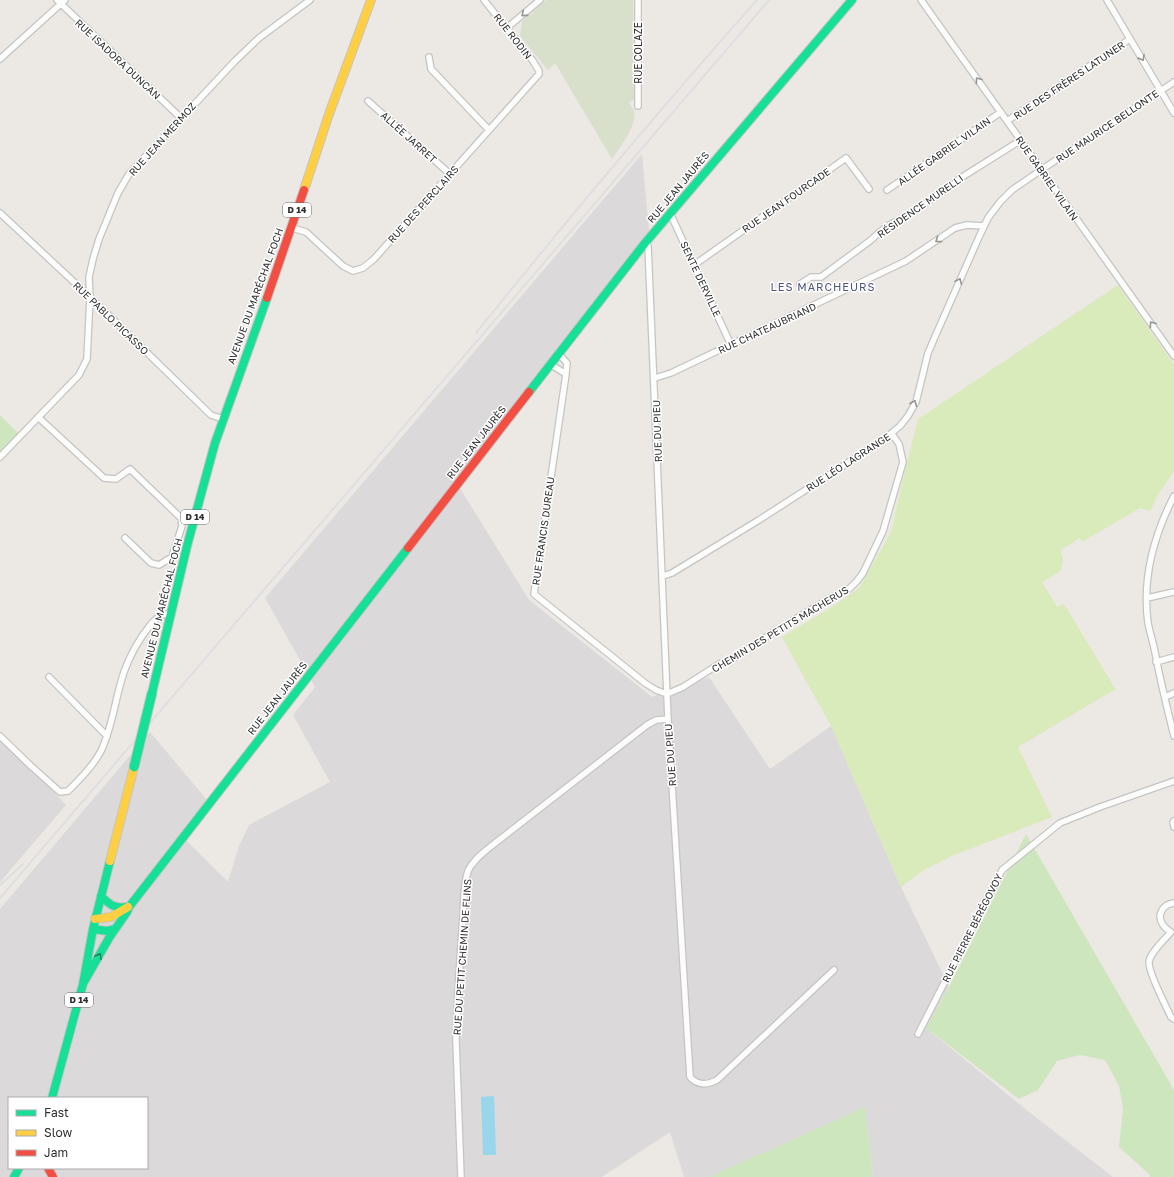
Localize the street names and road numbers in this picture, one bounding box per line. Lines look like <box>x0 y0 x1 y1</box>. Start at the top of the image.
street label: RUE RODIN <box>491 11 535 61</box>
street label: RUE ISADORA DUNCAN <box>73 16 163 102</box>
street label: RUE COLAZE <box>632 22 644 84</box>
street label: RUE DES FRÈRES LATUNER <box>1011 38 1127 122</box>
street label: RUE MAURICE BELLONTE <box>1053 87 1161 165</box>
street label: RUE JEAN MERMOZ <box>126 100 198 178</box>
street label: ALLÉE JARRET <box>379 109 439 165</box>
street label: ALLÉE GABRIEL VILAIN <box>895 114 993 188</box>
street label: RUE GABRIEL VILAIN <box>1013 133 1081 223</box>
street label: RUE JEAN JAURÈS <box>645 149 711 225</box>
street label: RUE DES PERCLAIRS <box>385 163 461 245</box>
street label: RUE JEAN FOURCADE <box>740 165 832 235</box>
street label: RÉSIDENCE MURELLI <box>875 172 965 240</box>
road number: D 14 <box>283 203 311 217</box>
street label: AVENUE DU MARÉCHAL FOCH <box>225 226 285 366</box>
street label: SENTE DERVILLE <box>678 239 724 319</box>
street label: RUE PABLO PICASSO <box>71 279 151 357</box>
street label: RUE CHATEAUBRIAND <box>716 300 818 356</box>
street label: RUE DU PIEU <box>650 400 664 462</box>
street label: RUE JEAN JAURÈS <box>444 403 508 481</box>
street label: RUE LÉO LAGRANGE <box>804 430 892 494</box>
street label: RUE FRANCIS DUREAU <box>529 476 557 586</box>
road number: D 14 <box>181 510 209 524</box>
street label: AVENUE DU MARÉCHAL FOCH <box>138 537 184 679</box>
street label: CHEMIN DES PETITS MACHERUS <box>709 583 851 675</box>
street label: RUE JEAN JAURÈS <box>245 659 309 737</box>
street label: RUE DU PIEU <box>662 723 678 787</box>
street label: RUE PIERRE BÉRÉGOVOY <box>939 871 1005 984</box>
street label: RUE DU PETIT CHEMIN DE FLINS <box>451 878 473 1036</box>
road number: D 14 <box>65 993 93 1007</box>

